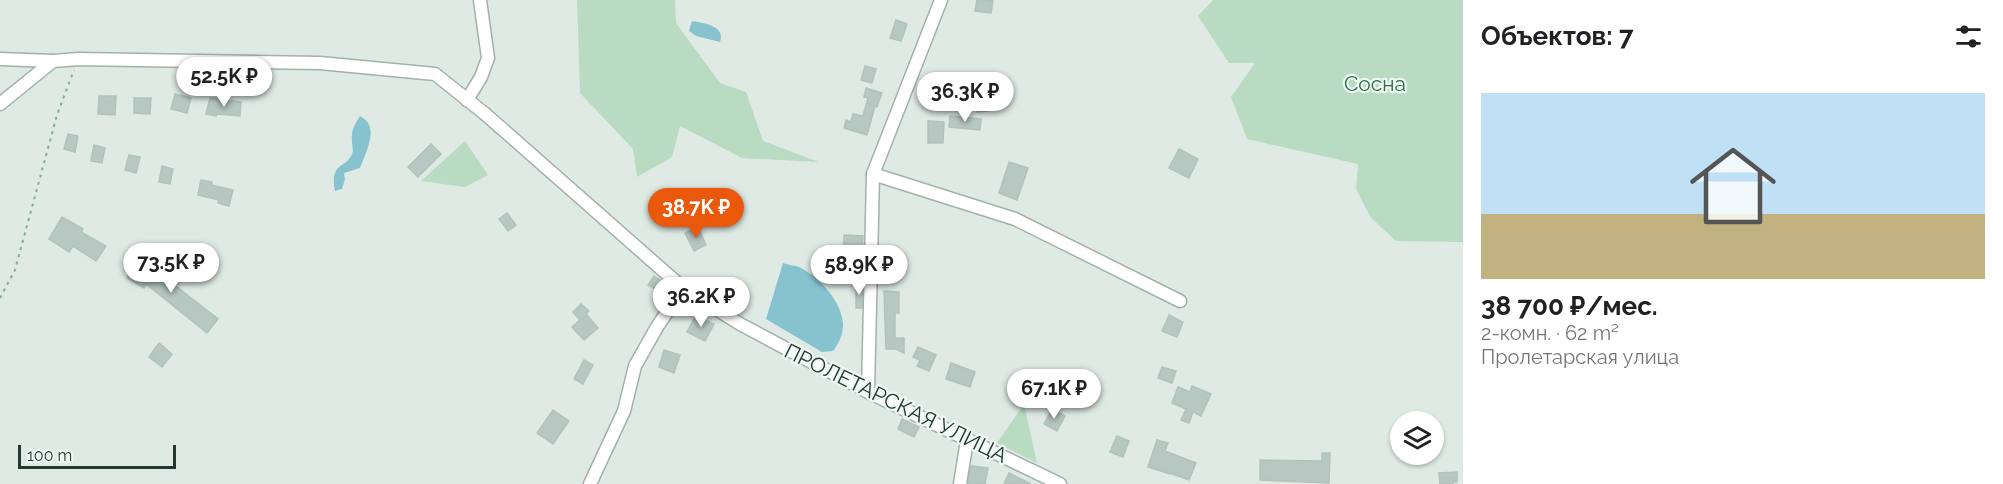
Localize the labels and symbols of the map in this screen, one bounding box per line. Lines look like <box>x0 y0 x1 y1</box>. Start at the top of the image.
pin: 52.5K ₽ <box>169 57 279 108</box>
park label: Сосна <box>1344 71 1406 96</box>
pin: 36.3K ₽ <box>910 72 1020 123</box>
pin: 38.7K ₽ <box>641 188 751 239</box>
pin: 73.5K ₽ <box>116 243 226 294</box>
pin: 58.9K ₽ <box>804 245 914 296</box>
pin: 36.2K ₽ <box>646 277 756 328</box>
street label: ПРОЛЕТАРСКАЯ УЛИЦА <box>780 338 1012 468</box>
pin: 67.1K ₽ <box>999 369 1109 420</box>
scale bar <box>18 442 176 470</box>

